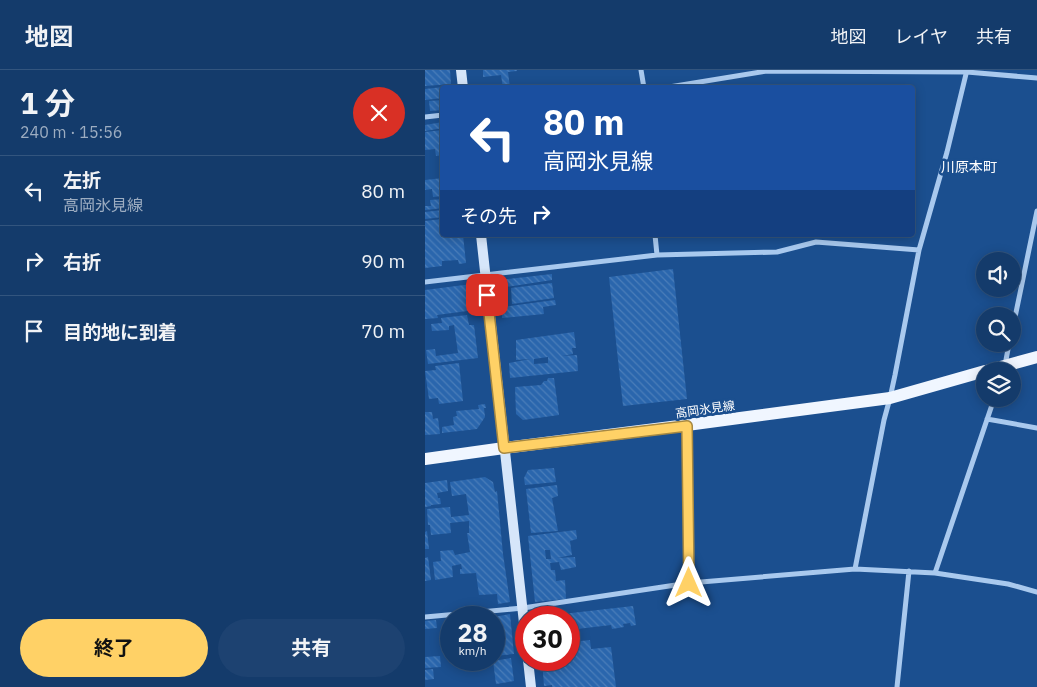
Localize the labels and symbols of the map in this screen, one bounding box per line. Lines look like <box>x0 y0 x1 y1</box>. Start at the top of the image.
district label: 川原本町 <box>941 158 997 176</box>
pin <box>466 274 508 316</box>
street label: 高岡氷見線 <box>674 397 736 421</box>
position arrow <box>662 556 714 608</box>
speed limit sign: 30 <box>515 606 580 671</box>

